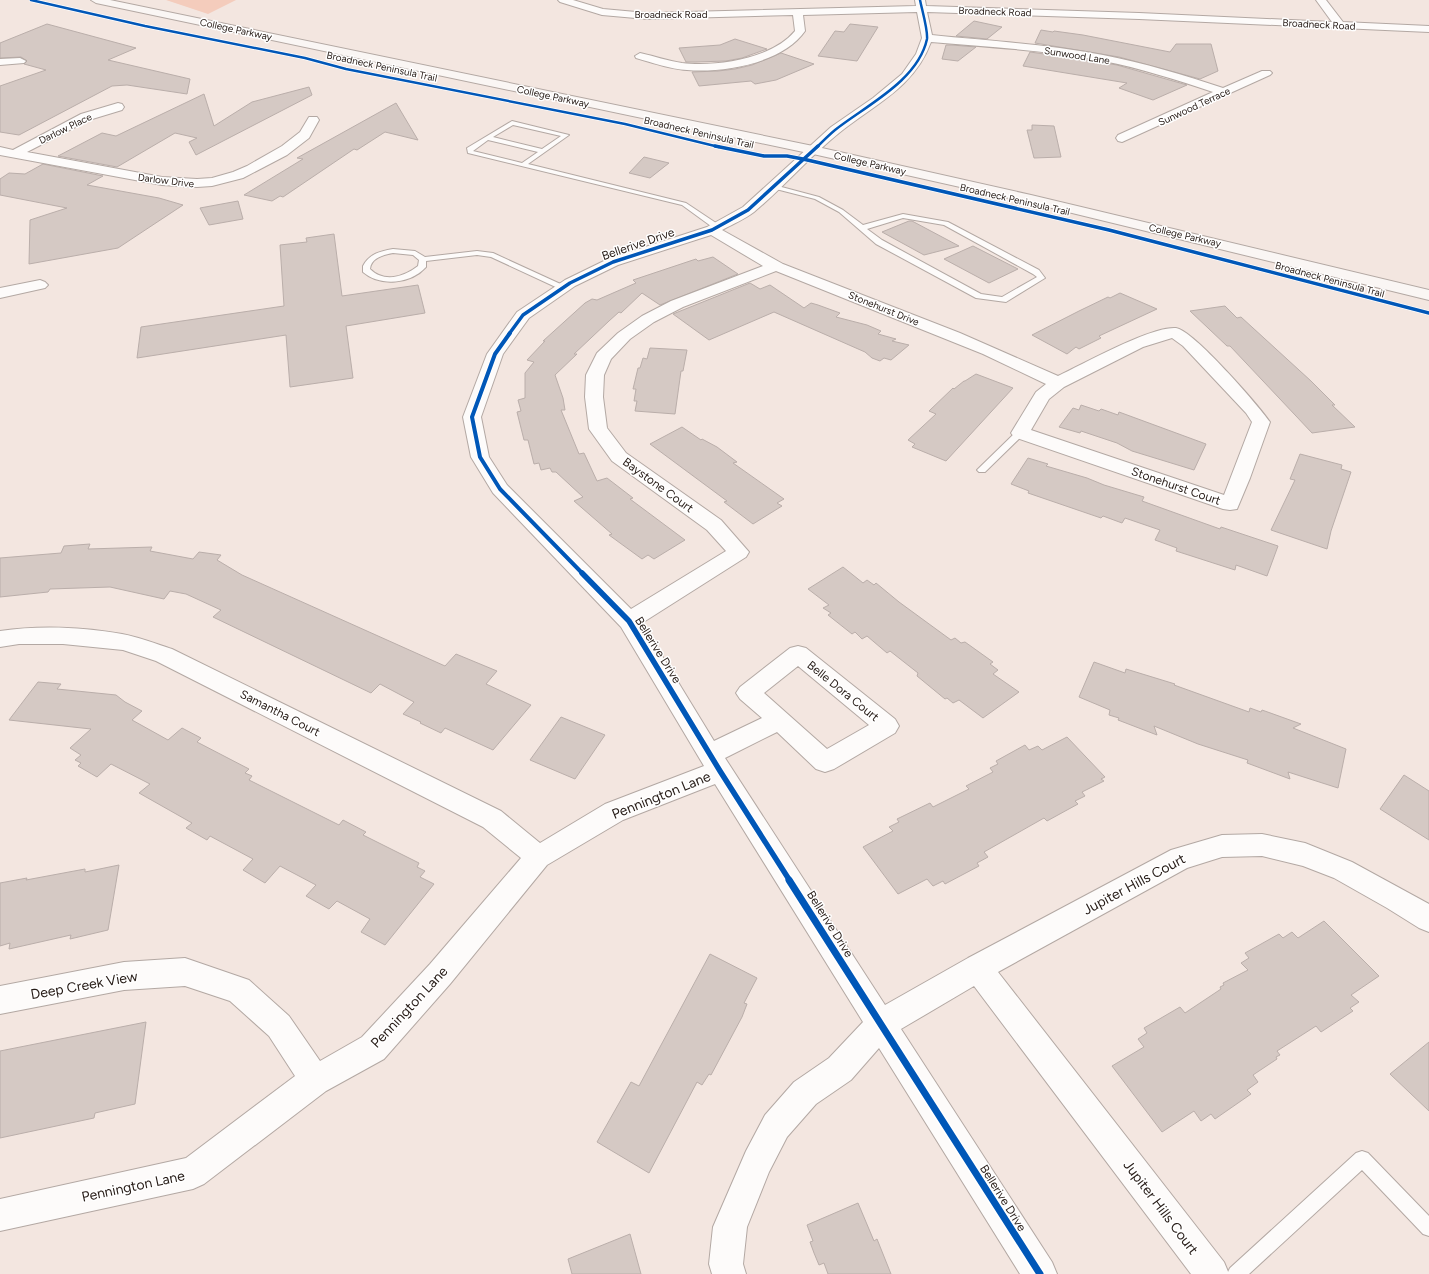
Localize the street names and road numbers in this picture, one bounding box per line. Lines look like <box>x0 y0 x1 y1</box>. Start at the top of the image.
street label: Broadneck Road <box>958 4 1032 19</box>
street label: Broadneck Road <box>634 8 708 21</box>
street label: College Parkway <box>198 15 274 44</box>
street label: Broadneck Road <box>1282 16 1356 33</box>
street label: Sunwood Lane <box>1043 44 1111 67</box>
street label: Broadneck Peninsula Trail <box>325 48 438 85</box>
street label: College Parkway <box>515 82 591 111</box>
street label: Sunwood Terrace <box>1156 84 1233 129</box>
street label: Darlow Place <box>37 110 94 147</box>
street label: Broadneck Peninsula Trail <box>643 113 755 151</box>
street label: College Parkway <box>833 149 908 178</box>
street label: Darlow Drive <box>137 171 195 190</box>
street label: Broadneck Peninsula Trail <box>959 180 1071 218</box>
street label: College Parkway <box>1148 221 1223 250</box>
street label: Bellerive Drive <box>600 225 677 263</box>
street label: Broadneck Peninsula Trail <box>1274 259 1386 300</box>
street label: Stonehurst Drive <box>846 288 922 329</box>
street label: Baystone Court <box>620 455 696 516</box>
street label: Stonehurst Court <box>1130 464 1223 508</box>
street label: Bellerive Drive <box>632 614 684 686</box>
street label: Belle Dora Court <box>804 658 882 724</box>
street label: Samantha Court <box>238 687 323 739</box>
street label: Pennington Lane <box>609 768 713 823</box>
street label: Jupiter Hills Court <box>1080 850 1188 919</box>
street label: Bellerive Drive <box>804 888 856 960</box>
street label: Pennington Lane <box>367 963 452 1052</box>
street label: Deep Creek View <box>29 968 139 1003</box>
street label: Jupiter Hills Court <box>1120 1157 1202 1258</box>
street label: Bellerive Drive <box>977 1162 1029 1234</box>
street label: Pennington Lane <box>80 1167 187 1206</box>

